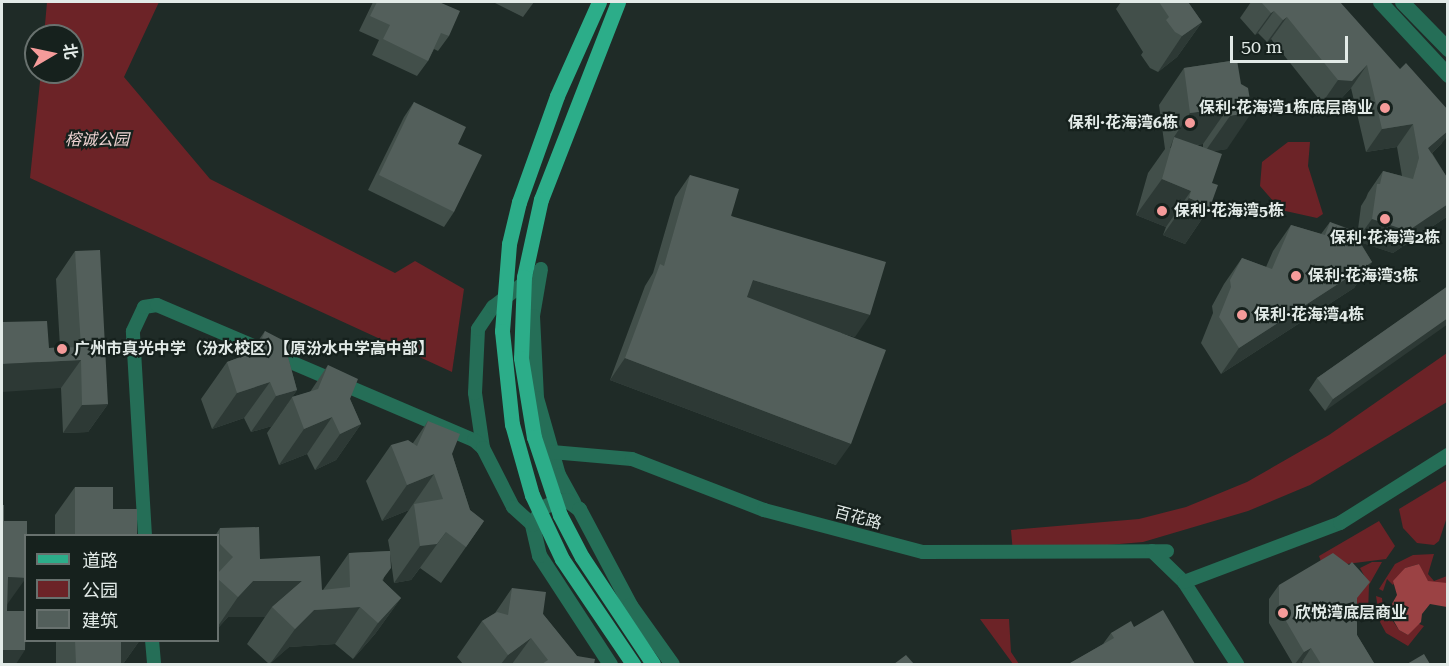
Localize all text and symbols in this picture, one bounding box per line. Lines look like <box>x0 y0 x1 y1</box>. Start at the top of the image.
north arrow <box>24 24 84 84</box>
scale bar <box>1233 24 1352 62</box>
text: 50 m <box>1241 36 1282 57</box>
text: 北 <box>60 42 81 61</box>
place label: 保利·花海湾1栋底层商业 <box>1199 98 1373 118</box>
marker: 保利·花海湾1栋底层商业 <box>1378 101 1392 115</box>
place label: 保利·花海湾6栋 <box>1068 113 1178 133</box>
marker: 保利·花海湾6栋 <box>1183 116 1197 130</box>
park label: 榕诚公园 <box>65 130 129 150</box>
place label: 保利·花海湾5栋 <box>1174 201 1284 221</box>
marker: 保利·花海湾5栋 <box>1155 204 1169 218</box>
marker: 保利·花海湾2栋 <box>1378 212 1392 226</box>
place label: 保利·花海湾2栋 <box>1330 228 1440 248</box>
place label: 保利·花海湾3栋 <box>1308 266 1418 286</box>
marker: 保利·花海湾3栋 <box>1289 269 1303 283</box>
place label: 保利·花海湾4栋 <box>1254 305 1364 325</box>
marker: 保利·花海湾4栋 <box>1235 308 1249 322</box>
place label: 广州市真光中学（汾水校区）【原汾水中学高中部】 <box>74 339 434 359</box>
marker: 广州市真光中学（汾水校区）【原汾水中学高中部】 <box>55 342 69 356</box>
street label: 百花路 <box>832 503 884 533</box>
legend <box>24 534 219 642</box>
text: 道路 <box>82 550 118 571</box>
text: 公园 <box>82 580 118 601</box>
place label: 欣悦湾底层商业 <box>1295 603 1407 623</box>
marker: 欣悦湾底层商业 <box>1276 606 1290 620</box>
text: 建筑 <box>82 610 118 631</box>

